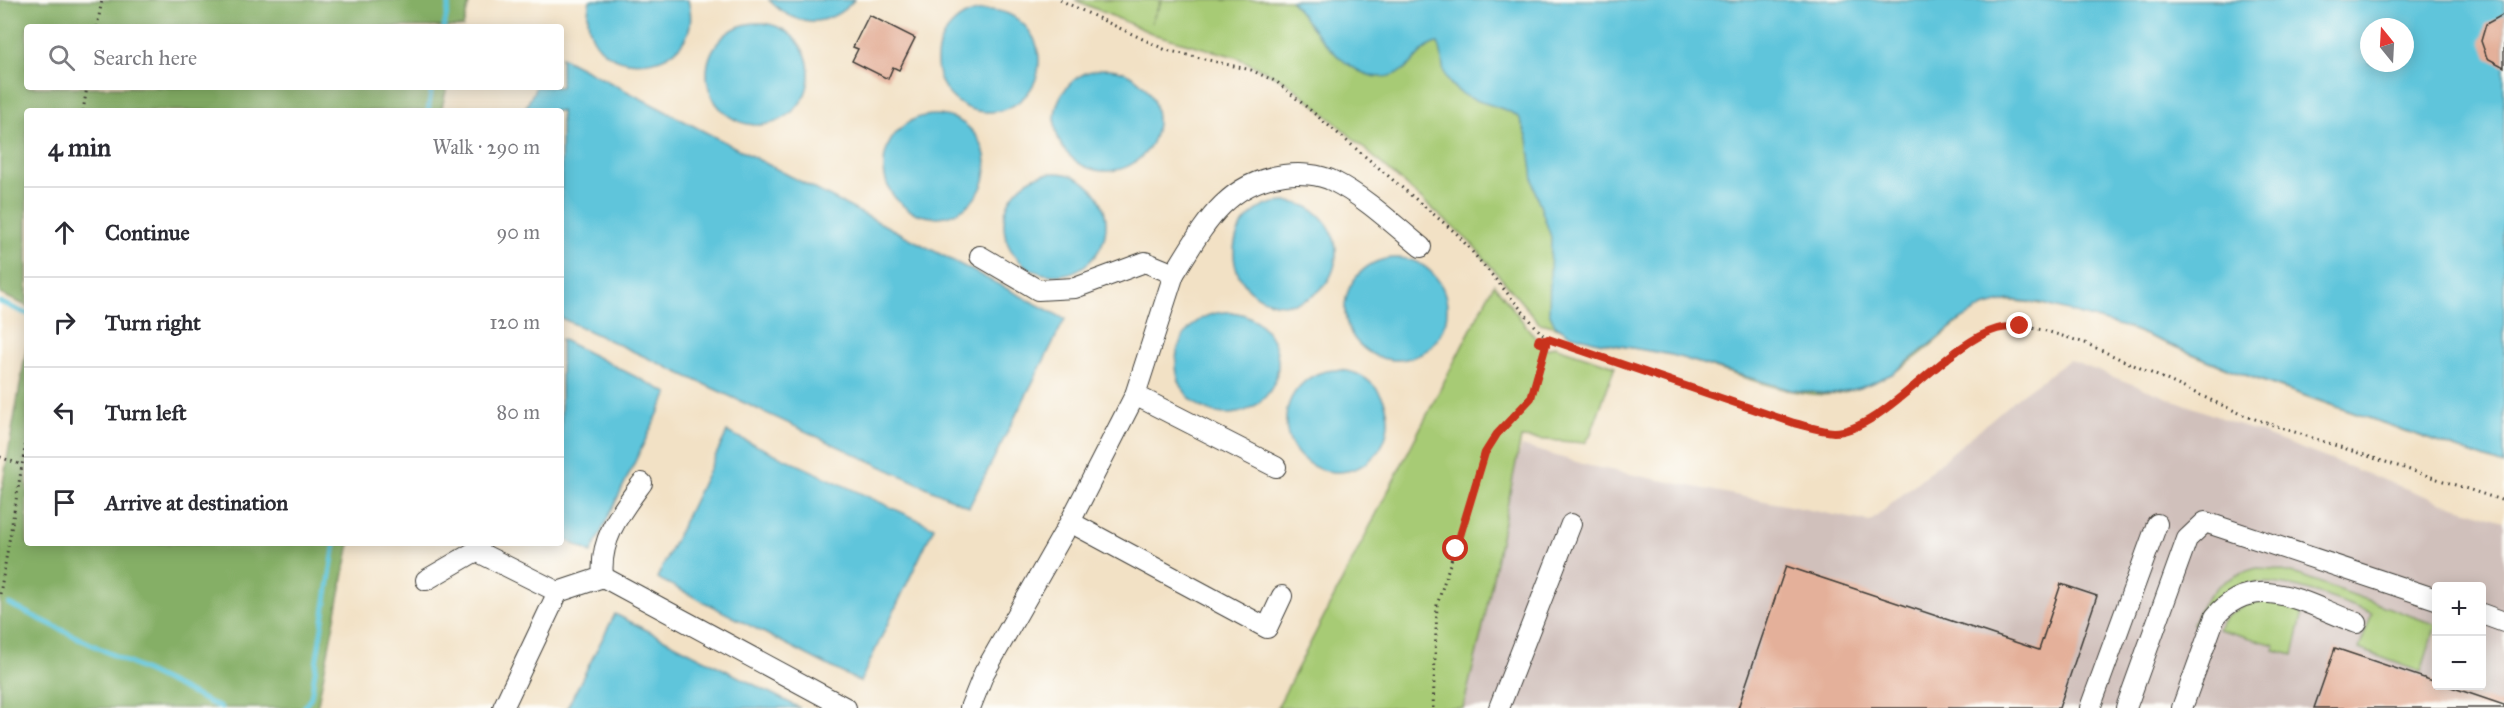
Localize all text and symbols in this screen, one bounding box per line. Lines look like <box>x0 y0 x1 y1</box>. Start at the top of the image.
north arrow <box>2360 18 2414 72</box>
search box <box>24 24 564 90</box>
icon: search <box>45 41 78 74</box>
text: Search here <box>93 44 197 71</box>
text: 4 min <box>48 131 111 163</box>
text: Walk · 290 m <box>432 135 540 159</box>
icon: ahead <box>48 216 81 249</box>
text: Continue <box>105 219 190 246</box>
text: 90 m <box>497 220 540 244</box>
icon: right <box>48 306 81 339</box>
text: Turn right <box>105 309 201 336</box>
text: 120 m <box>489 310 540 334</box>
route end <box>2006 312 2032 338</box>
icon: left <box>48 396 81 429</box>
text: Turn left <box>105 399 187 426</box>
text: 80 m <box>497 400 540 424</box>
icon: arrive <box>48 486 81 519</box>
text: Arrive at destination <box>105 489 288 516</box>
route start <box>1442 535 1468 561</box>
map controls <box>2432 582 2486 690</box>
button: + <box>2432 582 2486 636</box>
button: − <box>2432 636 2486 690</box>

